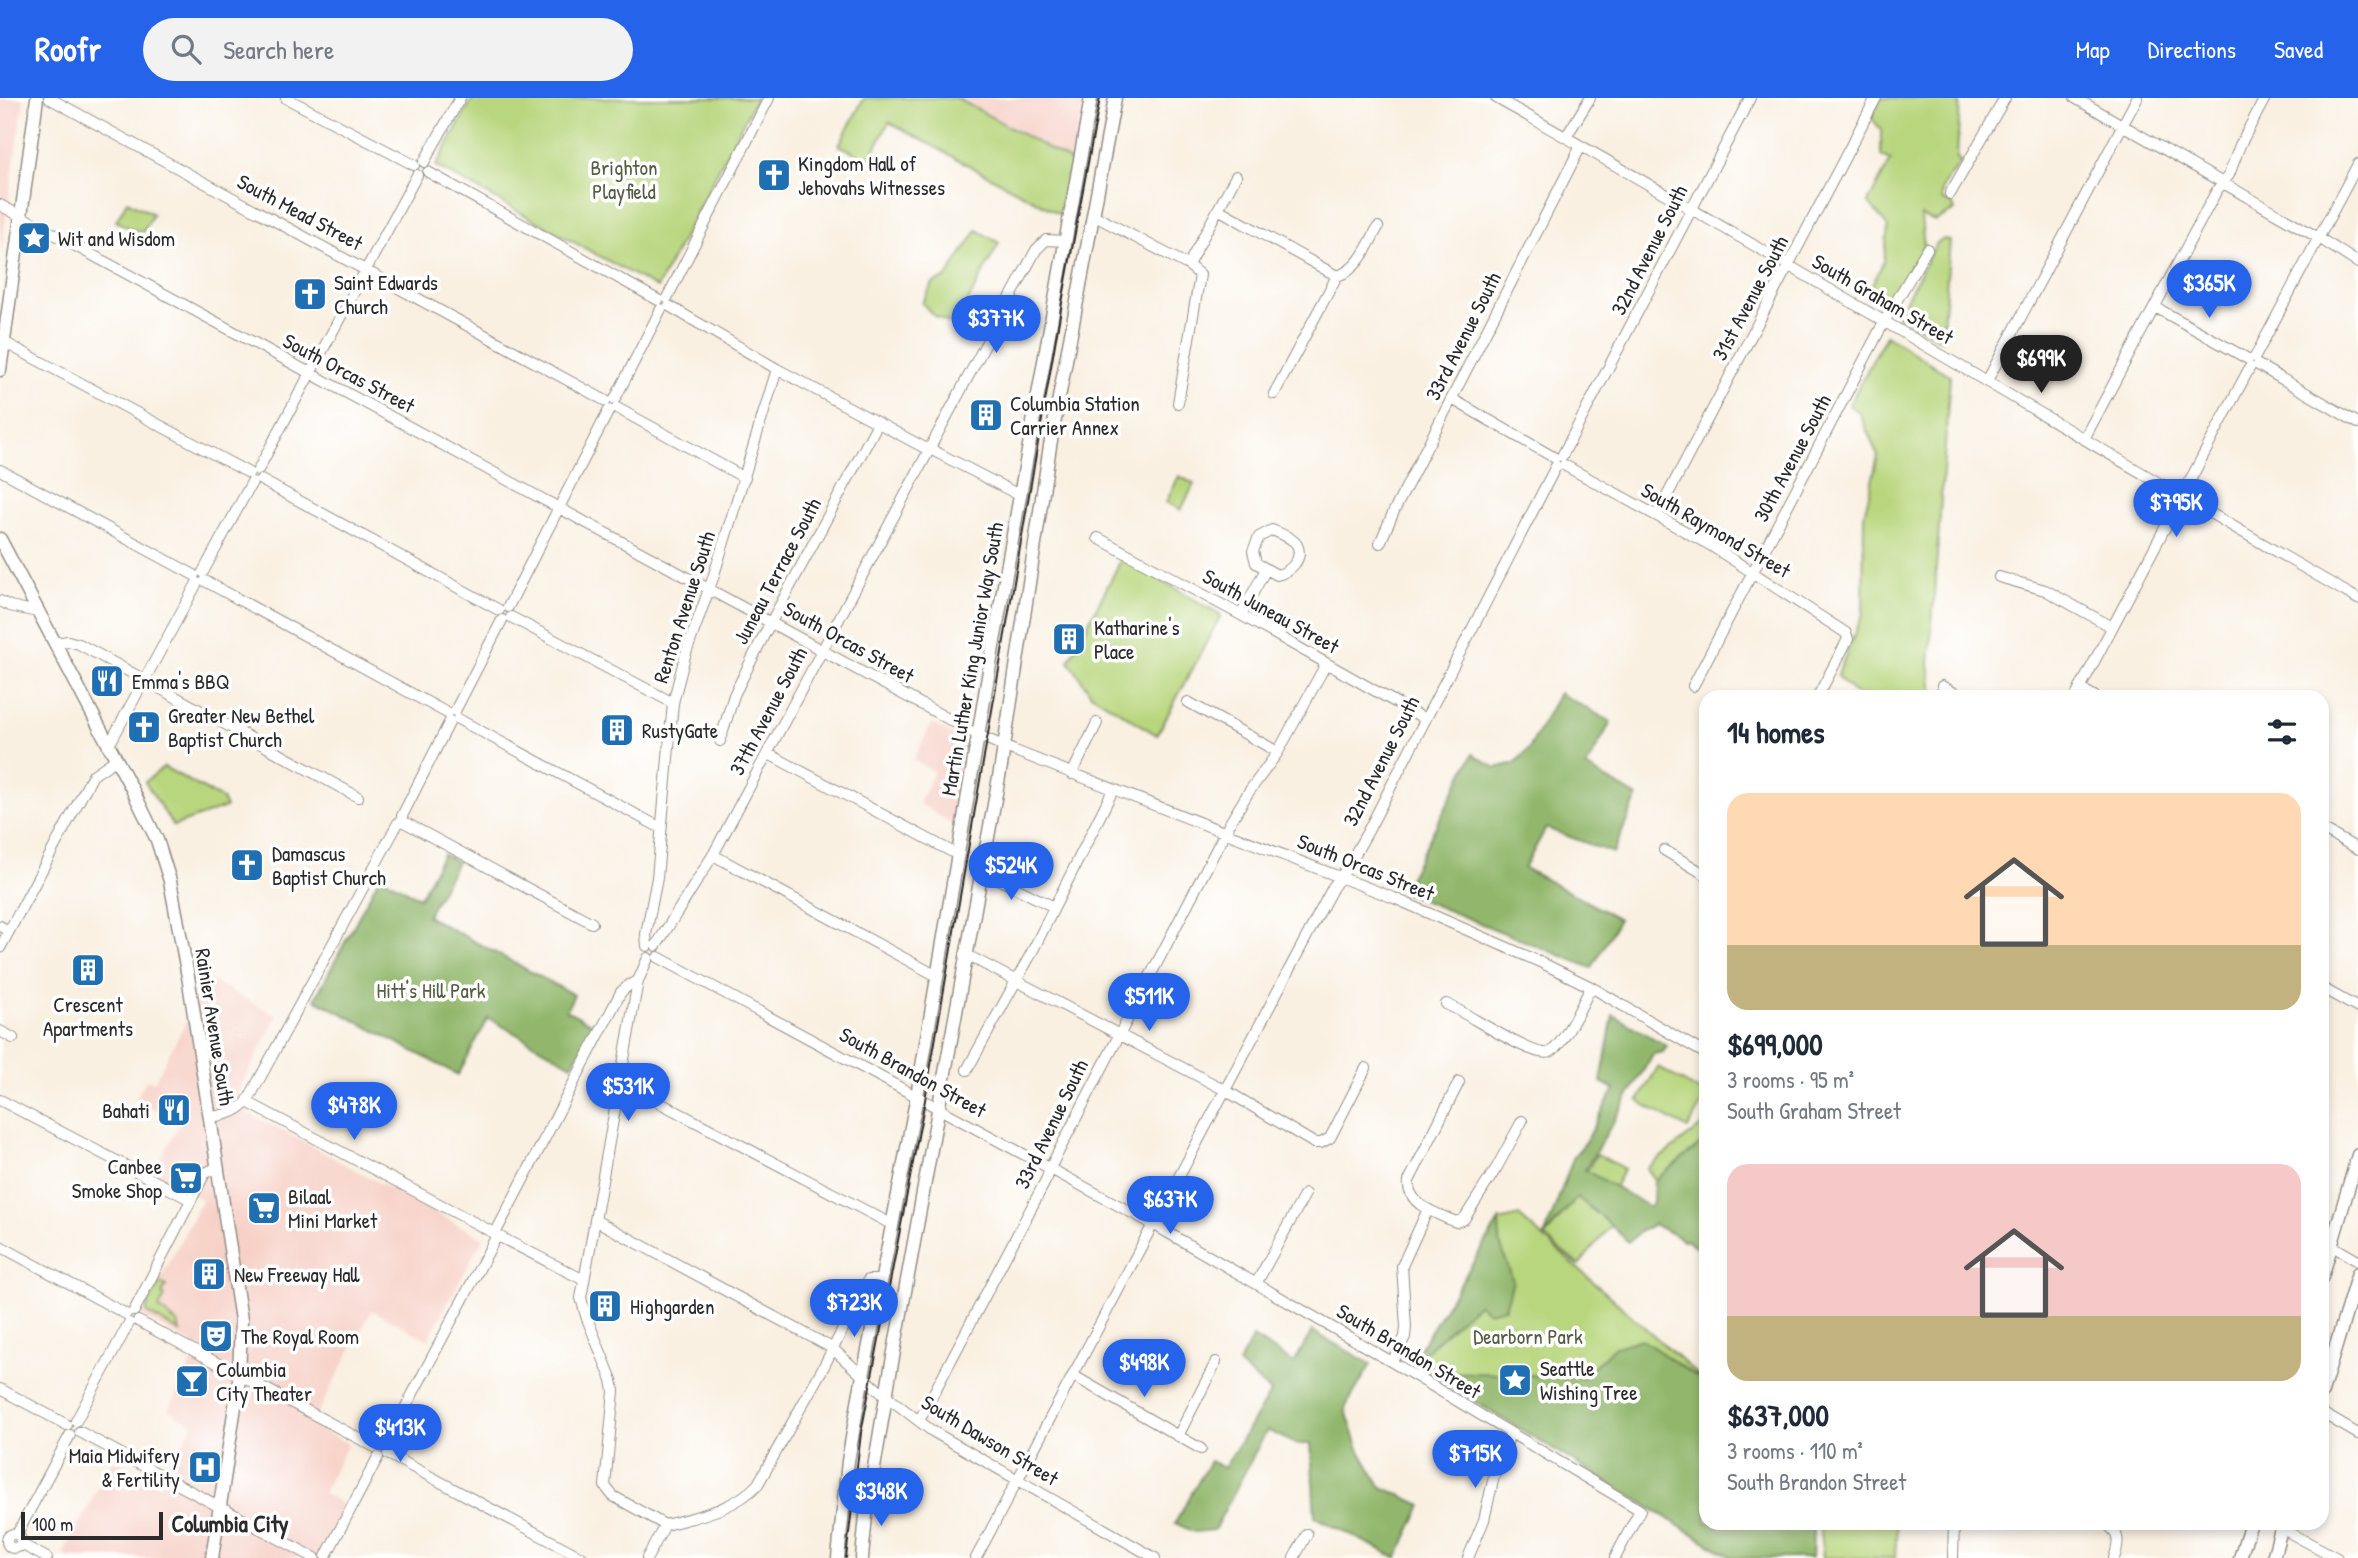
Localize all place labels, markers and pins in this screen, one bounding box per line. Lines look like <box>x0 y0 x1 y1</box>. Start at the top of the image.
place label: Kingdom Hall of Jehovahs Witnesses <box>798 149 945 202</box>
church icon: Kingdom Hall of Jehovahs Witnesses <box>755 156 793 194</box>
place icon: Wit and Wisdom <box>15 219 53 257</box>
place label: Wit and Wisdom <box>58 224 175 253</box>
pin: $365K <box>2160 260 2258 320</box>
place label: Saint Edwards Church <box>334 268 438 321</box>
church icon: Saint Edwards Church <box>291 275 329 313</box>
pin: $377K <box>947 296 1045 355</box>
pin: $699K <box>1992 336 2090 395</box>
place label: Columbia Station Carrier Annex <box>1010 389 1140 442</box>
building icon: Columbia Station Carrier Annex <box>967 396 1005 434</box>
pin: $795K <box>2127 480 2225 539</box>
place label: Katharine's Place <box>1094 613 1180 666</box>
building icon: Katharine's Place <box>1050 620 1088 658</box>
restaurant icon: Emma's BBQ <box>88 662 126 700</box>
place label: Emma's BBQ <box>132 667 229 696</box>
place label: Greater New Bethel Baptist Church <box>168 701 315 754</box>
church icon: Greater New Bethel Baptist Church <box>125 708 163 746</box>
building icon: RustyGate <box>598 711 636 749</box>
place label: RustyGate <box>642 716 718 745</box>
place label: Damascus Baptist Church <box>272 839 386 892</box>
pin: $524K <box>962 842 1060 902</box>
church icon: Damascus Baptist Church <box>228 846 266 884</box>
building icon: Crescent Apartments <box>69 951 107 989</box>
pin: $511K <box>1100 974 1198 1033</box>
place label: Crescent Apartments <box>43 990 133 1043</box>
pin: $531K <box>579 1063 677 1123</box>
pin: $478K <box>305 1082 403 1142</box>
restaurant icon: Bahati <box>155 1091 193 1129</box>
place label: Bahati <box>102 1096 150 1125</box>
place label: Canbee Smoke Shop <box>72 1152 162 1205</box>
supermarket icon: Canbee Smoke Shop <box>167 1159 205 1197</box>
pin: $637K <box>1121 1176 1219 1236</box>
place label: Bilaal Mini Market <box>288 1182 378 1235</box>
supermarket icon: Bilaal Mini Market <box>245 1189 283 1227</box>
building icon: New Freeway Hall <box>190 1255 228 1293</box>
place label: New Freeway Hall <box>234 1260 360 1289</box>
pin: $723K <box>805 1280 903 1339</box>
building icon: Highgarden <box>586 1287 624 1325</box>
place label: Highgarden <box>630 1292 714 1321</box>
theatre icon: The Royal Room <box>197 1317 235 1355</box>
place label: The Royal Room <box>241 1322 359 1351</box>
pin: $498K <box>1095 1340 1193 1399</box>
place label: Seattle Wishing Tree <box>1540 1354 1638 1407</box>
place label: Columbia City Theater <box>216 1355 312 1408</box>
place icon: Seattle Wishing Tree <box>1496 1361 1534 1399</box>
bar icon: Columbia City Theater <box>173 1362 211 1400</box>
pin: $413K <box>351 1404 449 1464</box>
pin: $715K <box>1426 1430 1524 1490</box>
place label: Maia Midwifery & Fertility <box>69 1441 180 1494</box>
hospital icon: Maia Midwifery & Fertility <box>186 1448 224 1486</box>
pin: $348K <box>832 1468 930 1528</box>

